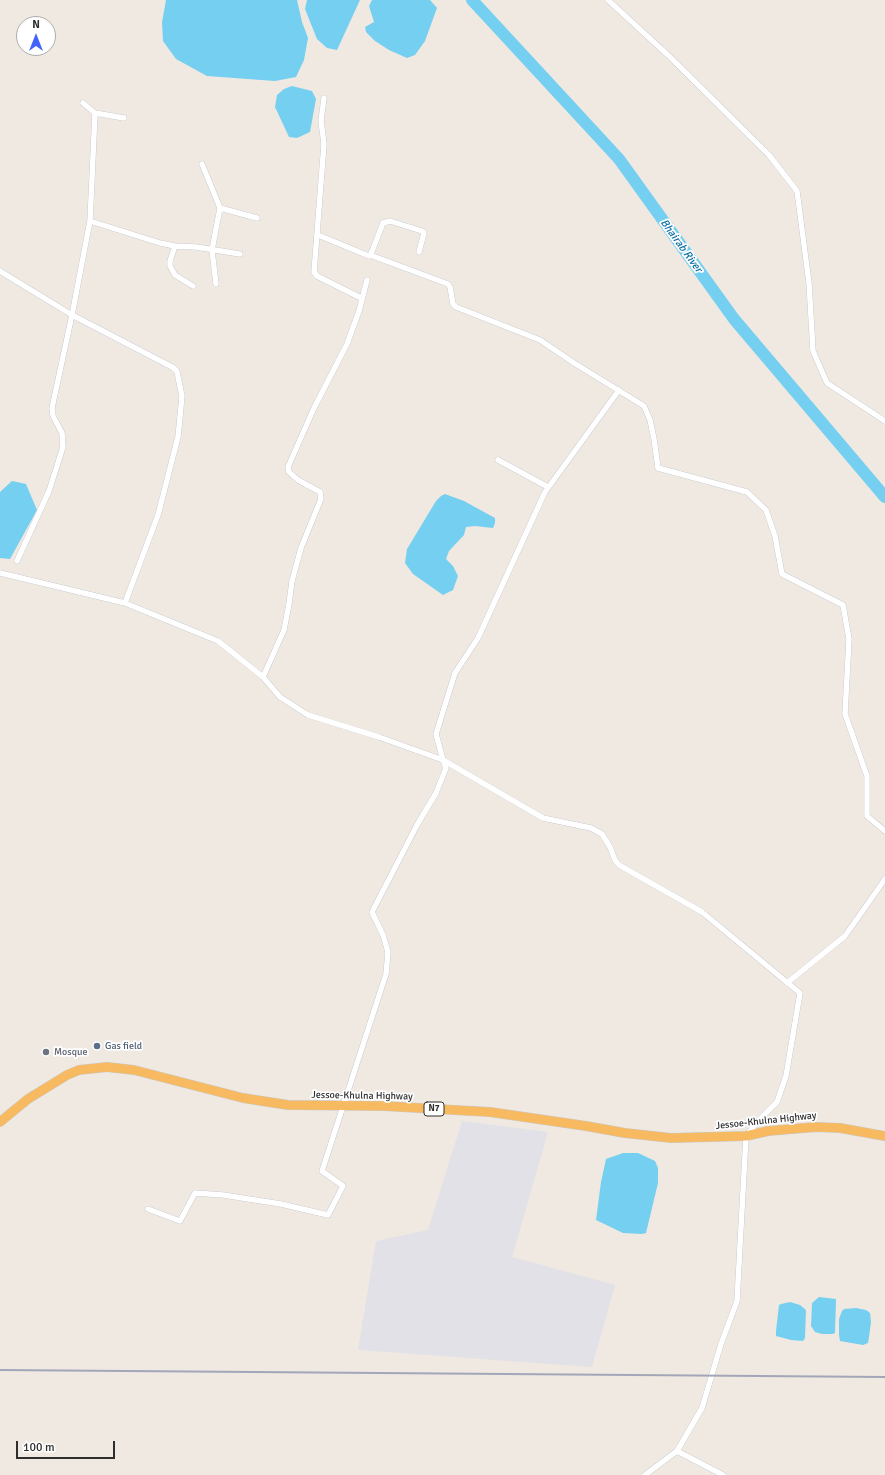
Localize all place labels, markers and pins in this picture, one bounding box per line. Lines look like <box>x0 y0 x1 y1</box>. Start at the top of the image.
place label: Gas field <box>105 1040 142 1052</box>
marker: Gas field <box>92 1041 102 1051</box>
place label: Mosque <box>54 1046 87 1058</box>
marker: Mosque <box>41 1047 51 1057</box>

